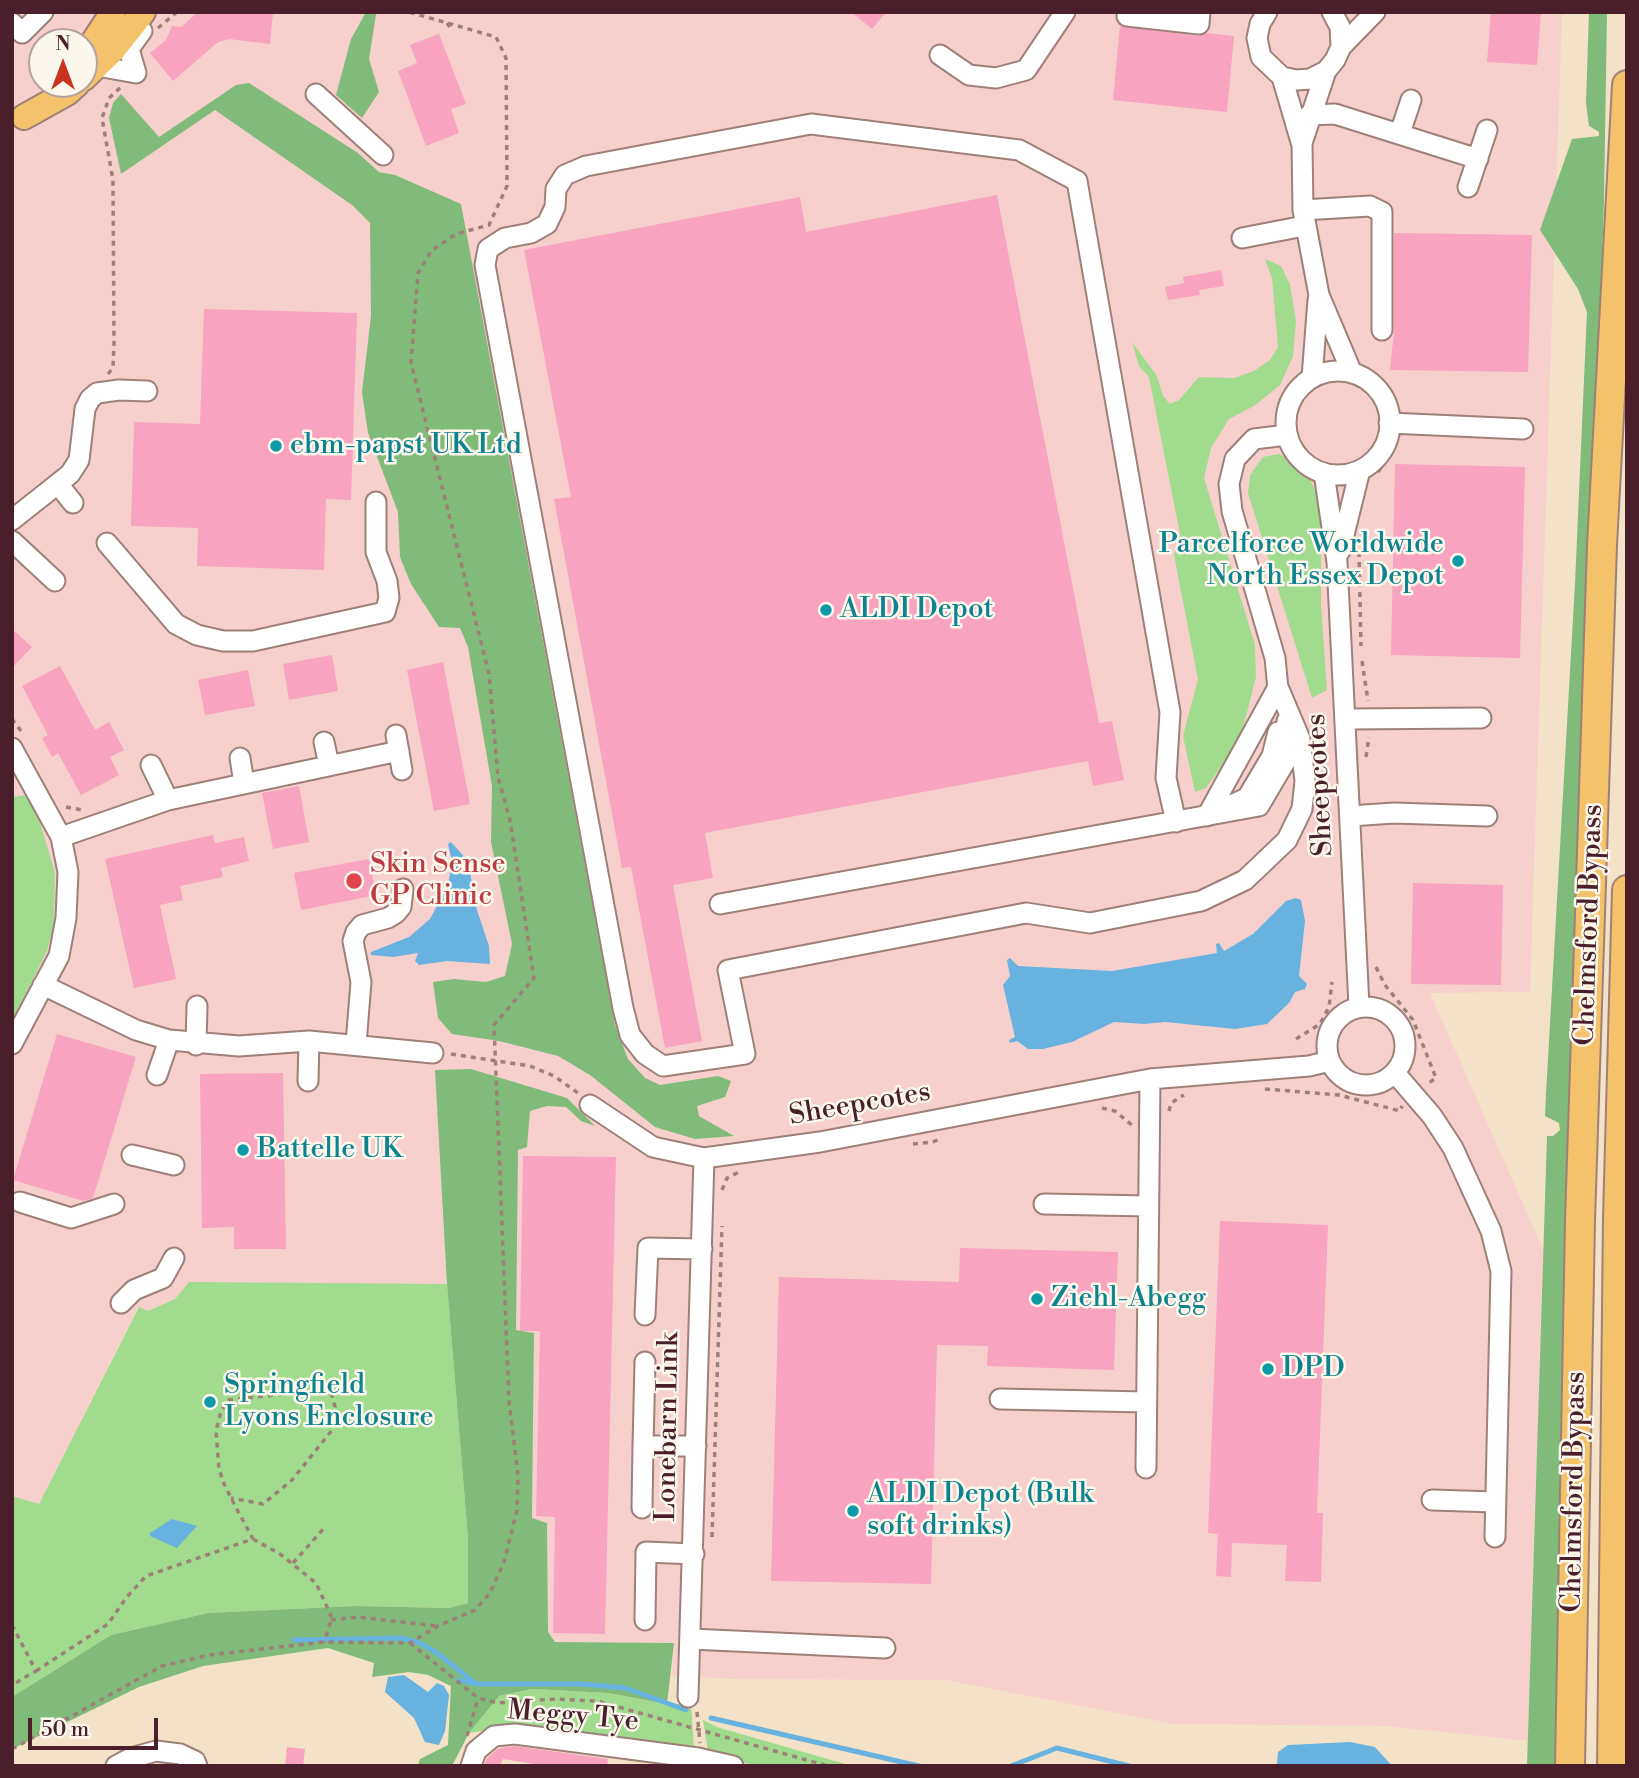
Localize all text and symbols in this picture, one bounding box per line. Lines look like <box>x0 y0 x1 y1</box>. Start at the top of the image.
north arrow <box>28 28 98 98</box>
text: N <box>55 32 71 56</box>
place label: ebm-papst UK Ltd <box>290 429 522 463</box>
marker: ebm-papst UK Ltd <box>268 438 284 454</box>
place label: Parcelforce Worldwide North Essex Depot <box>1159 528 1444 594</box>
marker: Parcelforce Worldwide North Essex Depot <box>1450 553 1466 569</box>
place label: ALDI Depot <box>840 593 993 627</box>
marker: ALDI Depot <box>818 602 834 618</box>
street label: Sheepcotes <box>1300 713 1342 857</box>
street label: Chelmsford Bypass <box>1569 804 1611 1046</box>
place label: Skin Sense GP Clinic <box>370 848 506 914</box>
marker: Skin Sense GP Clinic <box>344 871 364 891</box>
street label: Sheepcotes <box>787 1076 933 1134</box>
place label: Battelle UK <box>257 1133 402 1167</box>
marker: Battelle UK <box>235 1142 251 1158</box>
place label: Ziehl-Abegg <box>1051 1282 1206 1316</box>
marker: Ziehl-Abegg <box>1029 1291 1045 1307</box>
street label: Lonebarn Link <box>651 1332 687 1522</box>
place label: DPD <box>1282 1352 1345 1386</box>
marker: DPD <box>1260 1361 1276 1377</box>
place label: Springfield Lyons Enclosure <box>224 1369 434 1435</box>
street label: Chelmsford Bypass <box>1556 1371 1594 1613</box>
marker: Springfield Lyons Enclosure <box>202 1394 218 1410</box>
place label: ALDI Depot (Bulk soft drinks) <box>867 1478 1093 1544</box>
marker: ALDI Depot (Bulk soft drinks) <box>845 1503 861 1519</box>
street label: Meggy Tye <box>506 1695 640 1739</box>
scale bar <box>32 1704 161 1748</box>
text: 50 m <box>41 1717 89 1743</box>

